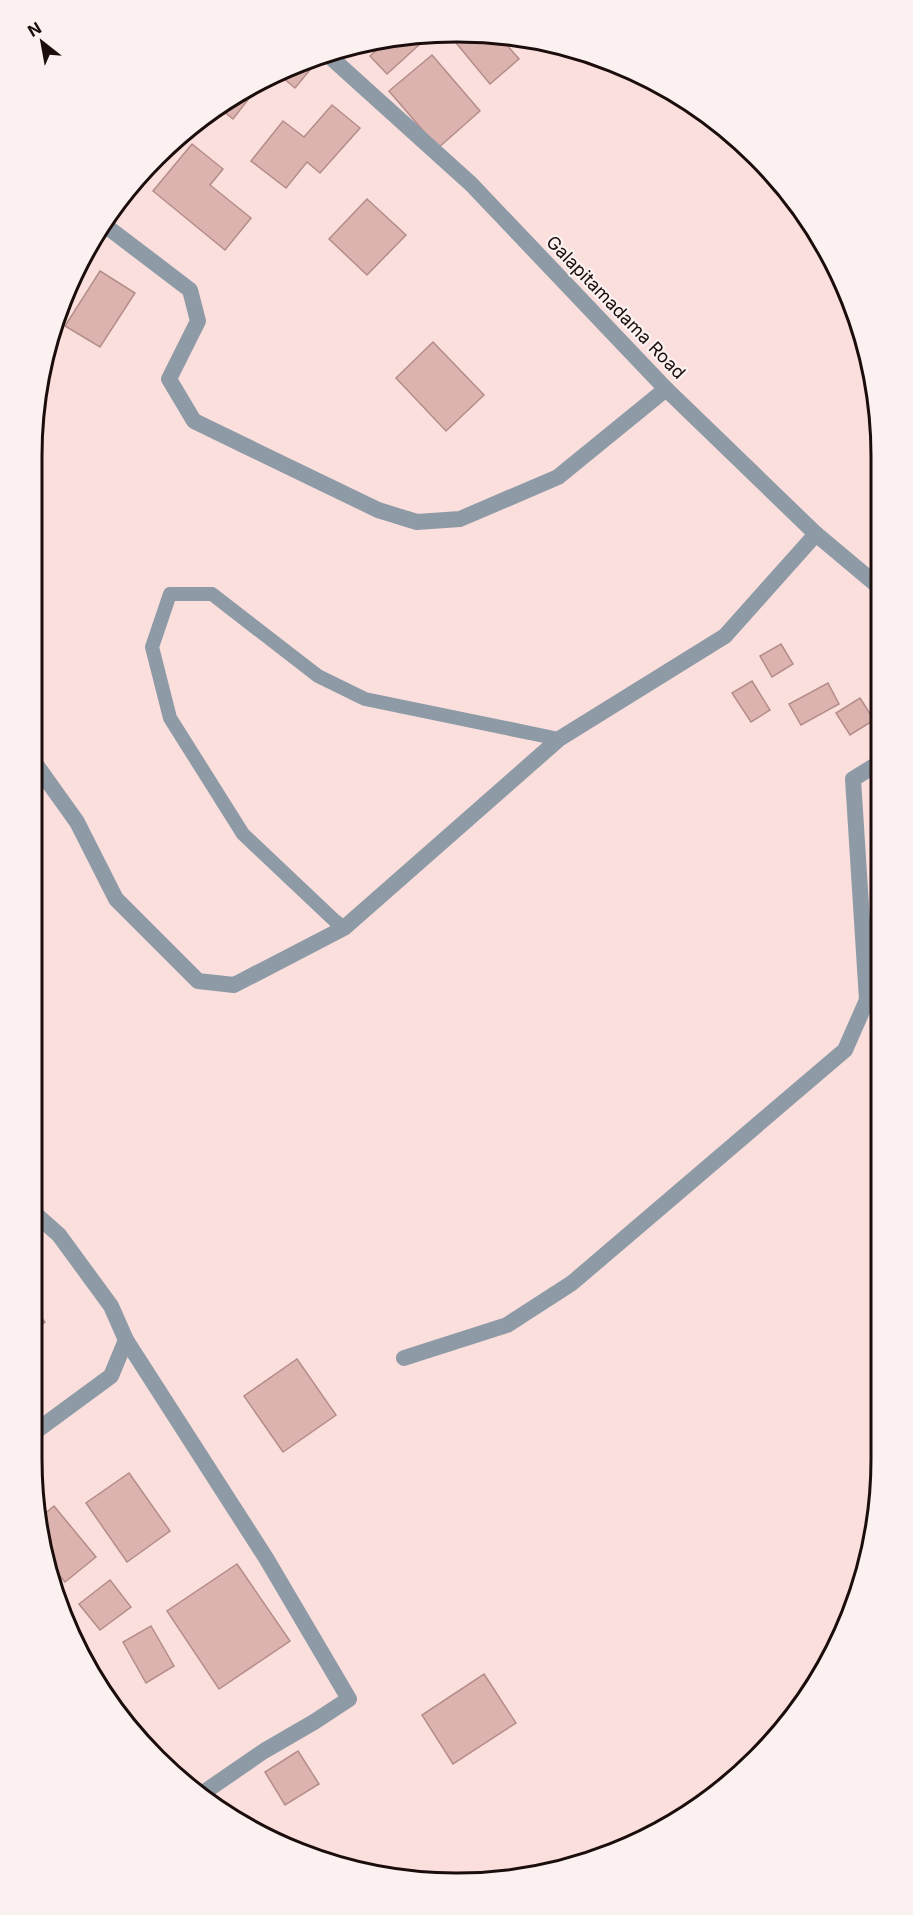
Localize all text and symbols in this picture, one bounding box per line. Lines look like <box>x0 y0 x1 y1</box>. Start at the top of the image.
north arrow <box>12 12 72 72</box>
text: N <box>24 17 45 41</box>
street label: Galapitamadama Road <box>542 231 690 383</box>

